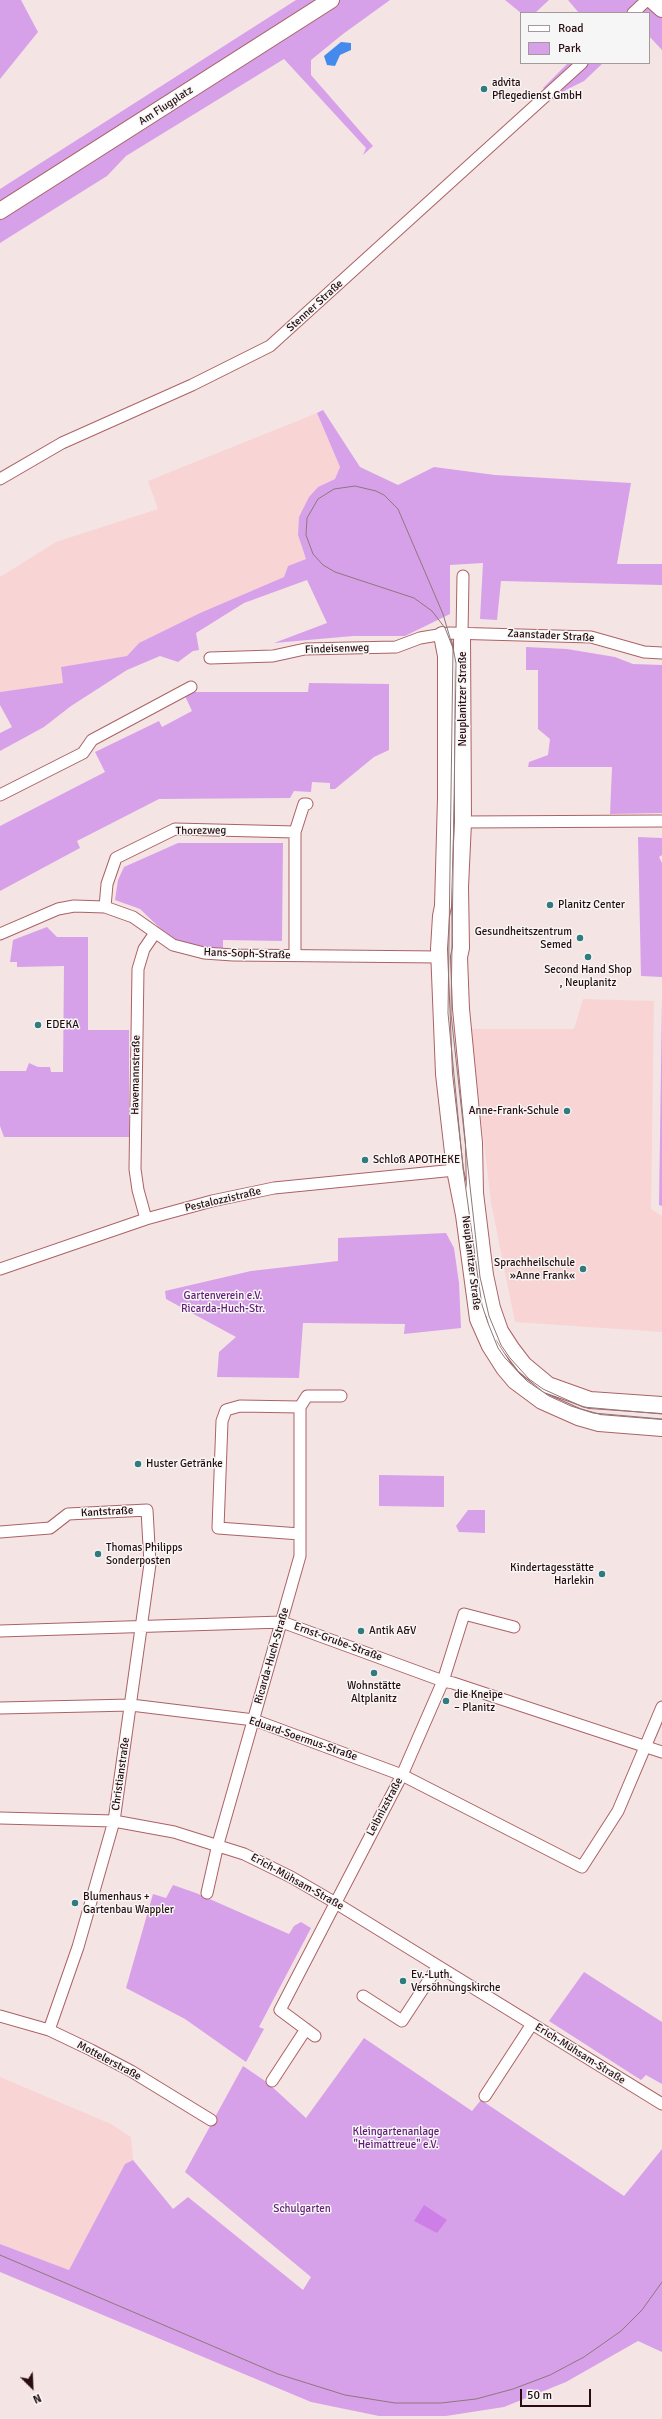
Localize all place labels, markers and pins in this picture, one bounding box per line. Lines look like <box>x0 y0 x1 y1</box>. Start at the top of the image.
place label: advita Pflegedienst GmbH <box>492 76 582 102</box>
marker: advita Pflegedienst GmbH <box>479 84 489 94</box>
place label: Planitz Center <box>558 898 625 912</box>
marker: Planitz Center <box>545 900 555 910</box>
place label: Gesundheitszentrum Semed <box>475 925 572 951</box>
marker: Gesundheitszentrum Semed <box>575 933 585 943</box>
marker: Second Hand Shop , Neuplanitz <box>583 952 593 962</box>
place label: Second Hand Shop , Neuplanitz <box>544 963 632 989</box>
place label: EDEKA <box>46 1018 79 1032</box>
marker: EDEKA <box>33 1020 43 1030</box>
place label: Anne-Frank-Schule <box>469 1104 559 1118</box>
marker: Anne-Frank-Schule <box>562 1106 572 1116</box>
place label: Schloß APOTHEKE <box>373 1153 460 1167</box>
marker: Schloß APOTHEKE <box>360 1155 370 1165</box>
place label: Sprachheilschule »Anne Frank« <box>494 1256 575 1282</box>
marker: Sprachheilschule »Anne Frank« <box>578 1264 588 1274</box>
place label: Huster Getränke <box>146 1457 223 1471</box>
marker: Huster Getränke <box>133 1459 143 1469</box>
place label: Thomas Philipps Sonderposten <box>106 1541 183 1567</box>
marker: Thomas Philipps Sonderposten <box>93 1549 103 1559</box>
place label: Kindertagesstätte Harlekin <box>510 1561 594 1587</box>
marker: Kindertagesstätte Harlekin <box>597 1569 607 1579</box>
place label: Antik A&V <box>369 1624 416 1638</box>
marker: Antik A&V <box>356 1626 366 1636</box>
marker: Wohnstätte Altplanitz <box>369 1668 379 1678</box>
place label: Wohnstätte Altplanitz <box>347 1679 401 1705</box>
place label: die Kneipe – Planitz <box>454 1688 503 1714</box>
marker: die Kneipe – Planitz <box>441 1696 451 1706</box>
place label: Blumenhaus + Gartenbau Wappler <box>83 1890 174 1916</box>
marker: Blumenhaus + Gartenbau Wappler <box>70 1898 80 1908</box>
place label: Ev.-Luth. Versöhnungskirche <box>411 1968 500 1994</box>
marker: Ev.-Luth. Versöhnungskirche <box>398 1976 408 1986</box>

